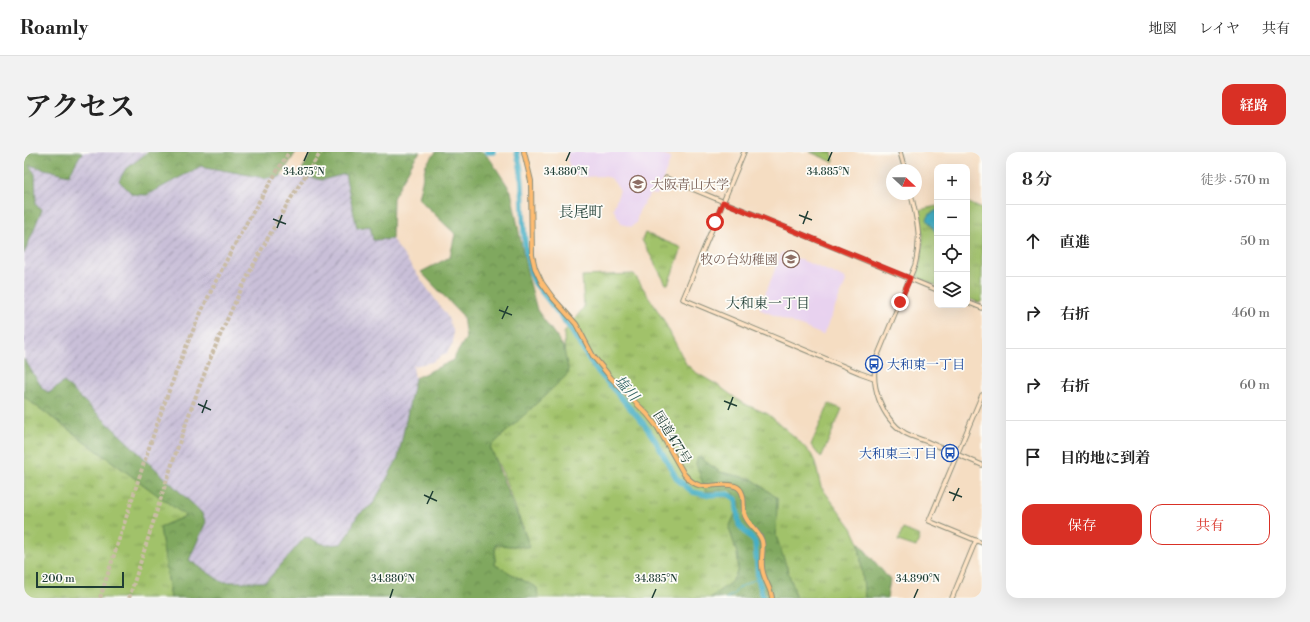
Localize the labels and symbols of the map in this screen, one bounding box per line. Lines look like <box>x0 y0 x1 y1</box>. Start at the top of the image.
north arrow <box>886 164 922 200</box>
text: 34.875°N <box>283 166 325 178</box>
text: 34.880°N <box>544 166 588 178</box>
text: 34.885°N <box>807 166 850 178</box>
school or university icon: 大阪青山大学 <box>628 174 648 194</box>
place label: 大阪青山大学 <box>651 177 729 193</box>
district label: 長尾町 <box>558 203 604 222</box>
route start <box>706 213 724 231</box>
school or university icon: 牧の台幼稚園 <box>781 249 801 269</box>
place label: 牧の台幼稚園 <box>700 252 778 268</box>
route end <box>891 293 909 311</box>
district label: 大和東一丁目 <box>726 295 810 313</box>
bus stop icon: 大和東一丁目 <box>864 354 884 374</box>
place label: 大和東一丁目 <box>887 357 965 373</box>
water label: 塩川 <box>610 372 644 407</box>
street label: 国道477号 <box>650 408 695 467</box>
bus stop icon: 大和東三丁目 <box>940 443 960 463</box>
place label: 大和東三丁目 <box>859 446 937 462</box>
scale bar <box>36 570 124 589</box>
text: 34.880°N <box>371 573 415 585</box>
text: 34.885°N <box>635 573 678 585</box>
text: 34.890°N <box>896 573 940 585</box>

